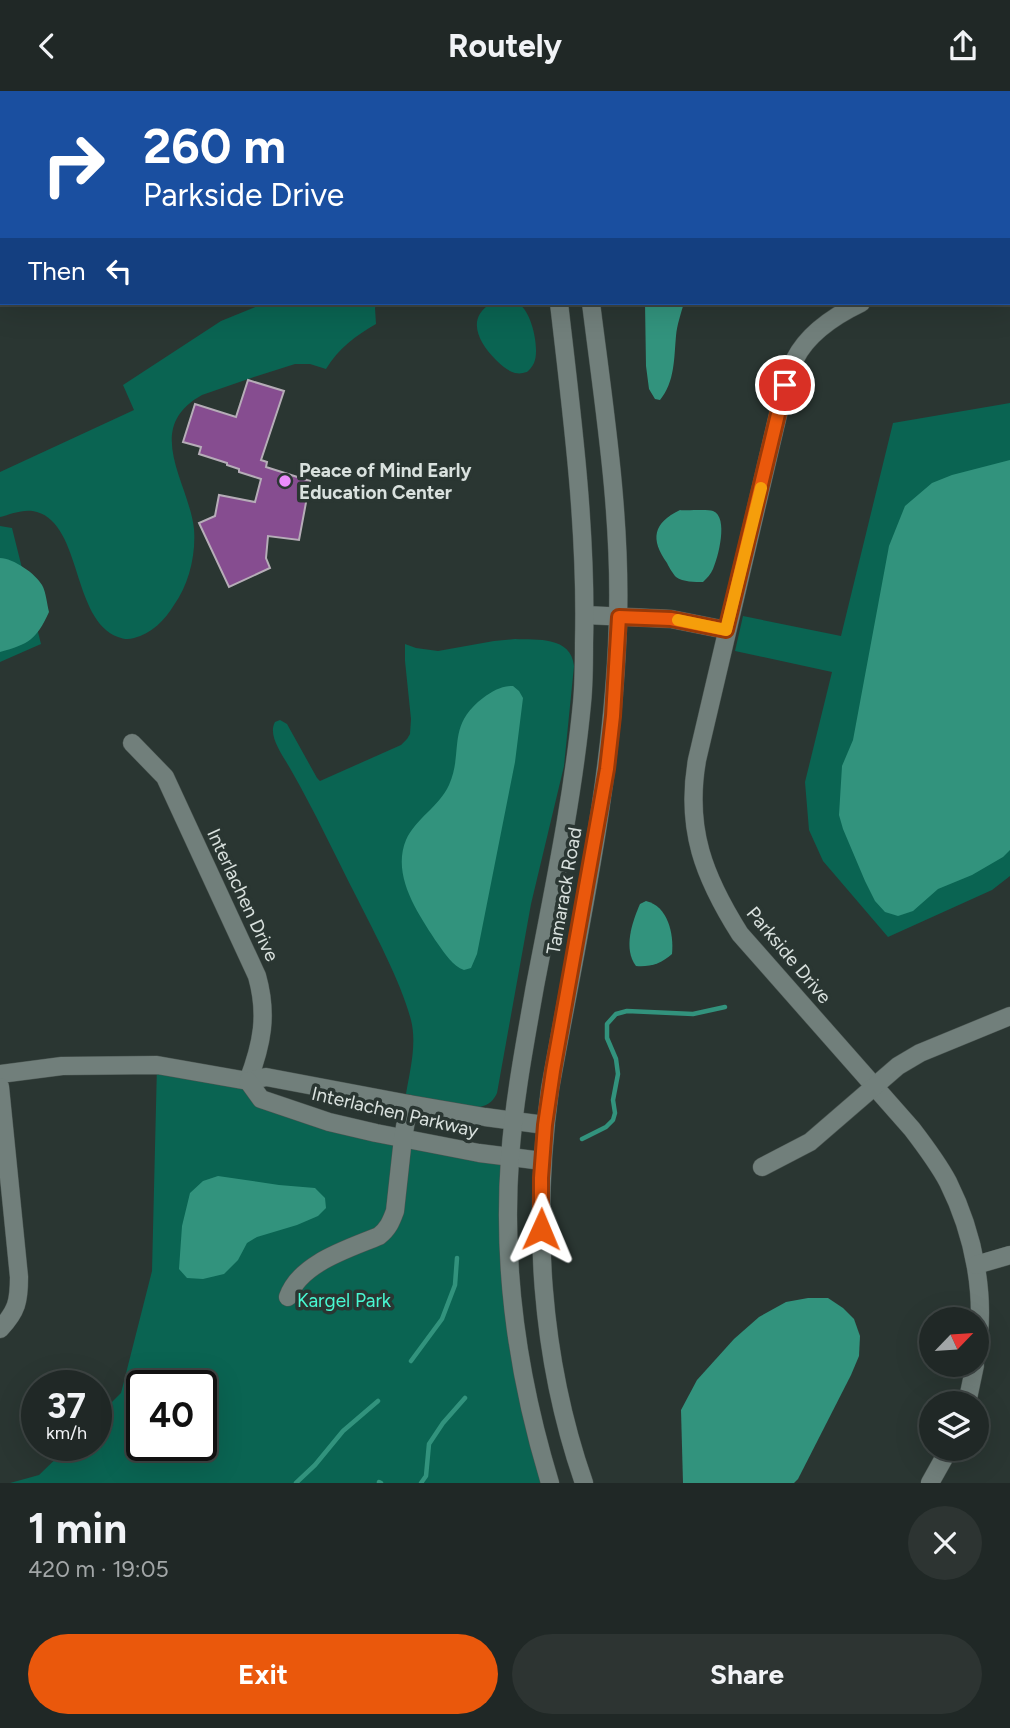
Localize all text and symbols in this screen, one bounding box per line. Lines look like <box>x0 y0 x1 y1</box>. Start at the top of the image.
icon: back <box>28 27 66 65</box>
text: Routely <box>448 27 562 65</box>
icon: share <box>944 27 982 65</box>
text: 260 m <box>143 116 286 175</box>
icon: right <box>28 119 119 210</box>
text: Parkside Drive <box>143 176 344 214</box>
icon: left <box>100 252 138 290</box>
text: Then <box>28 255 86 287</box>
pin <box>755 355 815 415</box>
icon: arrive <box>766 366 804 404</box>
place label: Peace of Mind Early Education Center <box>299 459 471 504</box>
marker: Peace of Mind Early Education Center <box>277 473 293 489</box>
street label: Interlachen Drive <box>202 825 284 965</box>
street label: Tamarack Road <box>541 826 587 956</box>
street label: Parkside Drive <box>742 902 836 1008</box>
street label: Interlachen Parkway <box>309 1082 481 1142</box>
position arrow <box>504 1192 578 1266</box>
park label: Kargel Park <box>297 1289 392 1312</box>
north arrow <box>919 1307 989 1377</box>
map controls <box>919 1307 989 1461</box>
speed limit sign: 40 <box>126 1370 217 1461</box>
text: 37 <box>47 1385 86 1427</box>
button: layers <box>919 1391 989 1461</box>
text: km/h <box>46 1422 87 1444</box>
text: 1 min <box>28 1503 127 1554</box>
button: close <box>908 1506 982 1580</box>
text: 420 m · 19:05 <box>28 1555 169 1583</box>
button: Exit <box>28 1634 498 1714</box>
button: Share <box>512 1634 982 1714</box>

